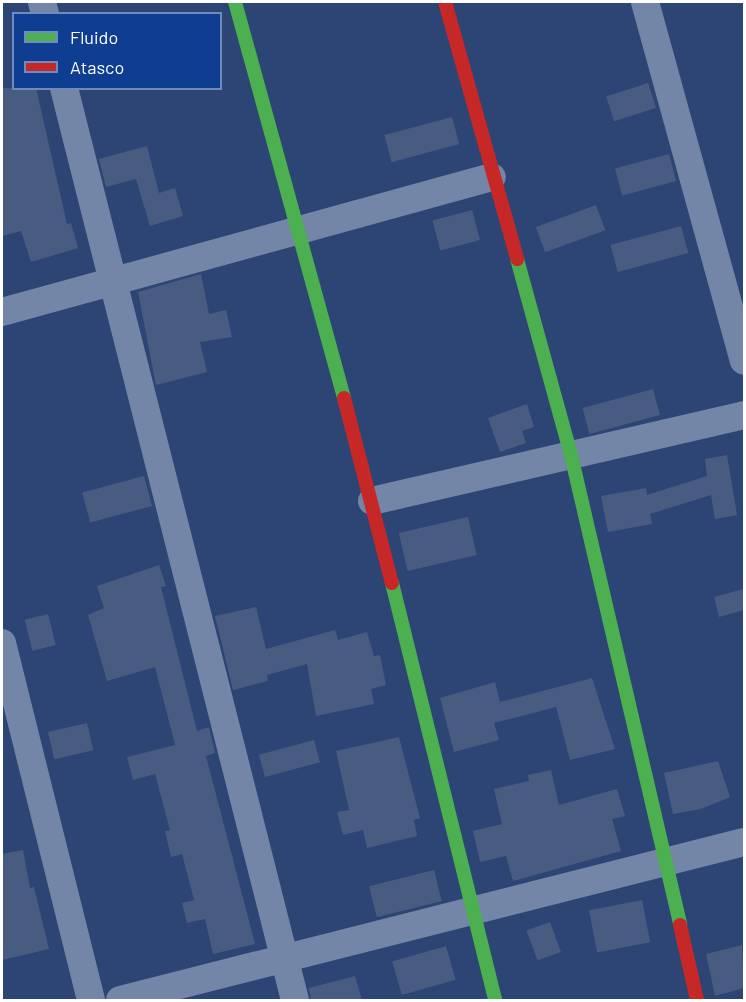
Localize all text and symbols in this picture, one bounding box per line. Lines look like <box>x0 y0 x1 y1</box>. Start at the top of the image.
legend <box>12 12 222 90</box>
text: Fluido <box>70 26 118 48</box>
text: Atasco <box>70 56 124 78</box>

